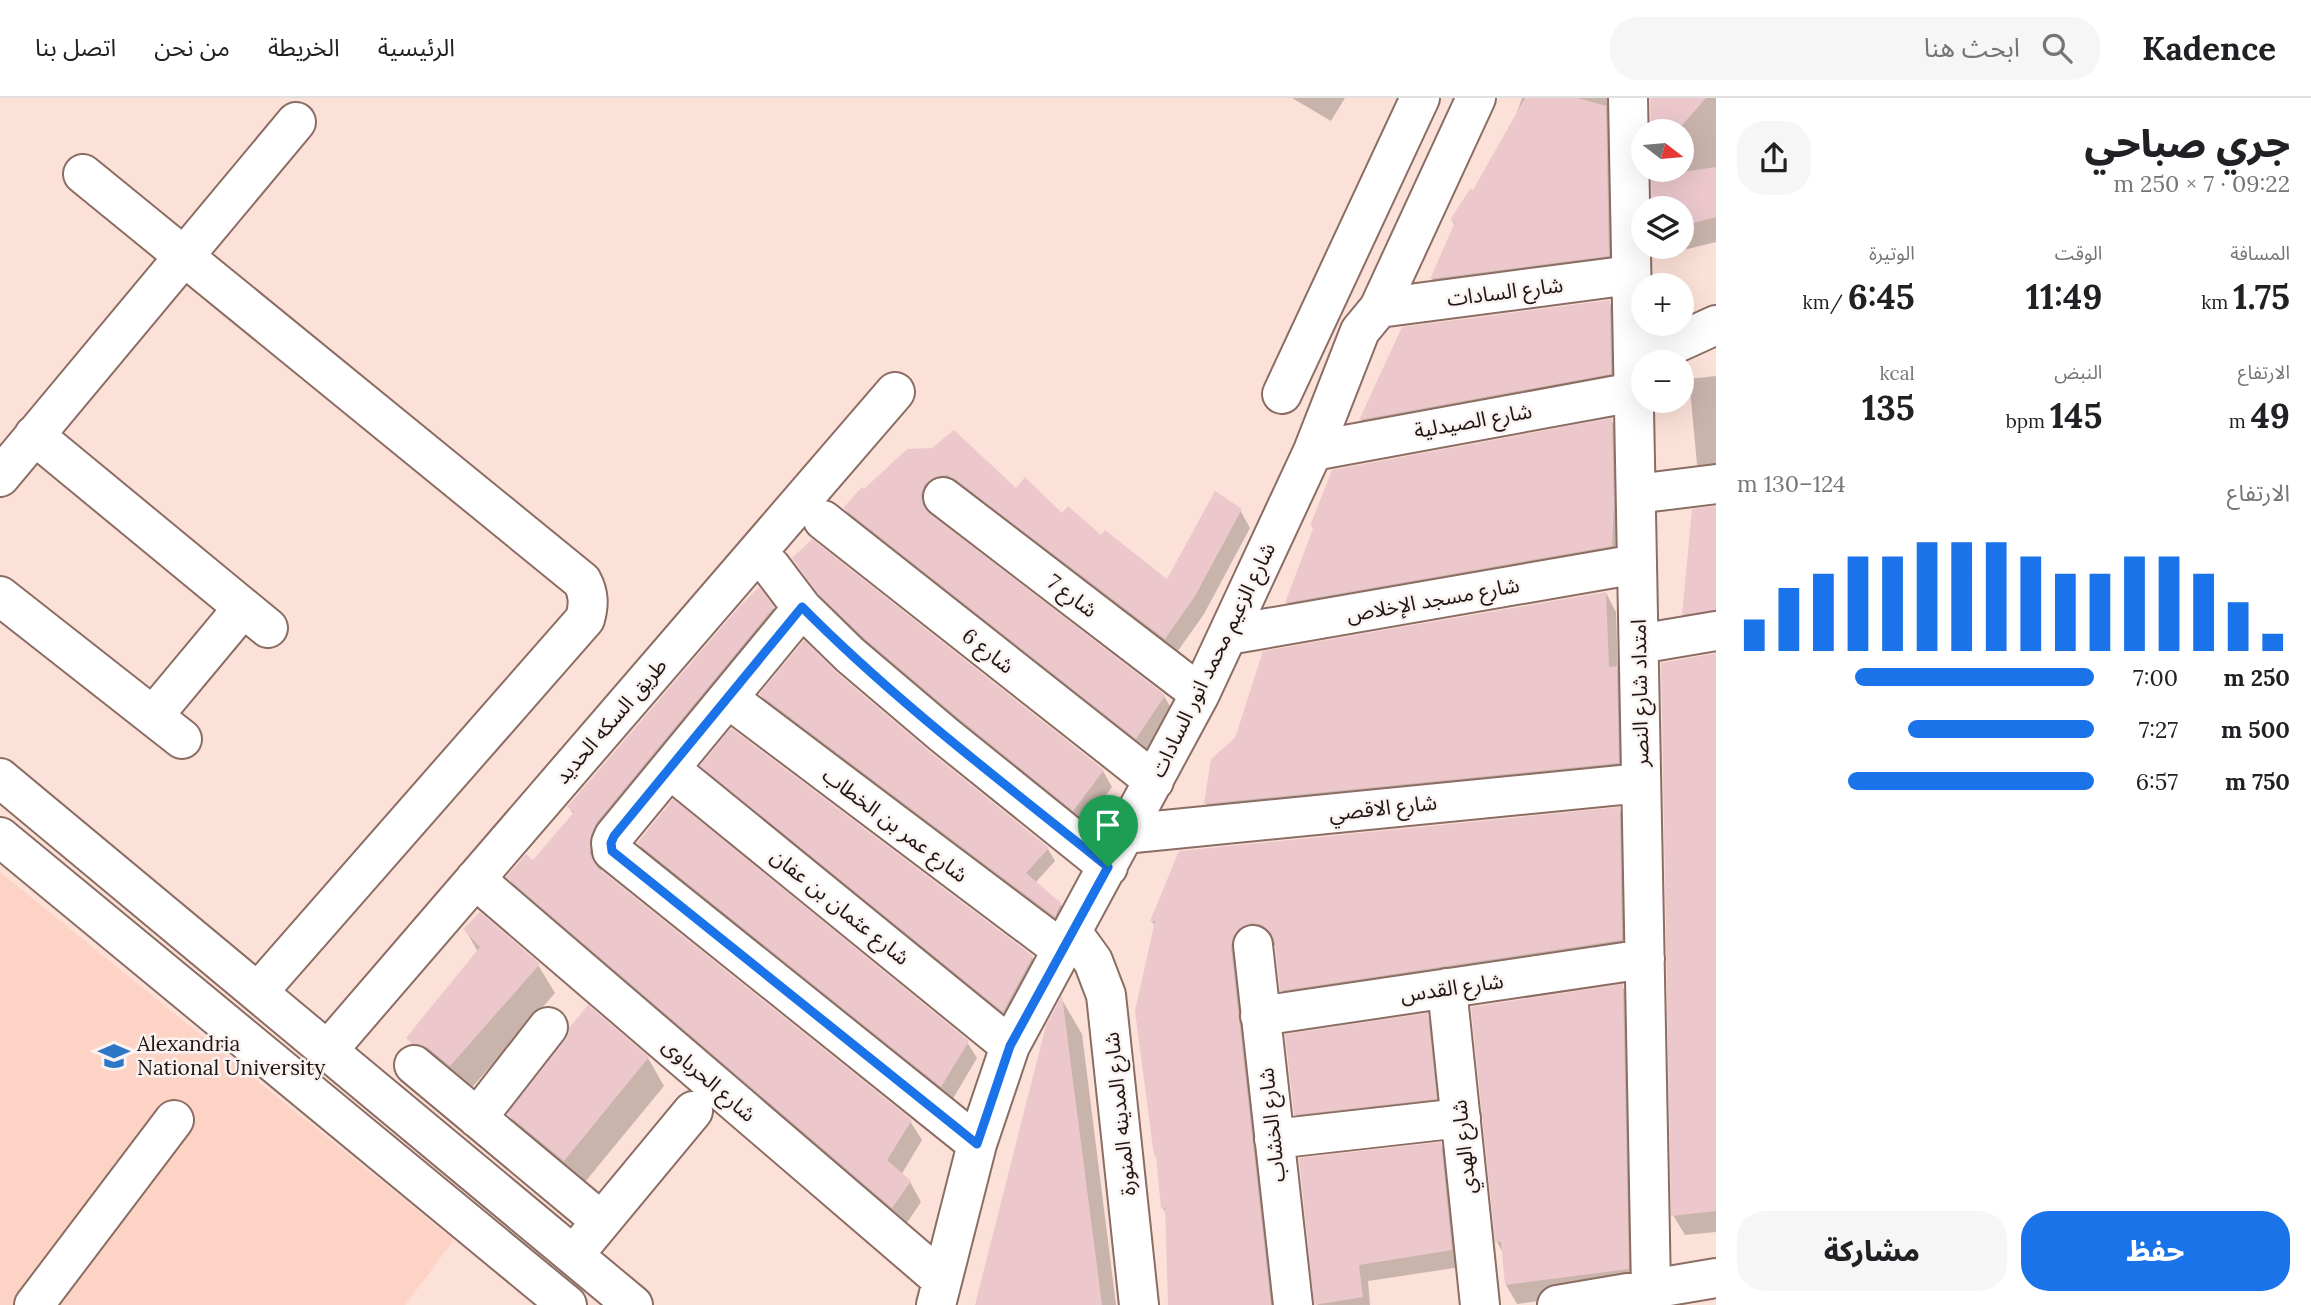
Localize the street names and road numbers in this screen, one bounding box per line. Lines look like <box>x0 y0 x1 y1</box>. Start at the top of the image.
street label: شارع السادات <box>1445 271 1565 314</box>
street label: شارع الصيدلية <box>1412 397 1534 446</box>
street label: شارع الزعيم محمد انور السادات <box>1144 538 1283 782</box>
street label: شارع 7 <box>1041 568 1103 625</box>
street label: شارع مسجد الإخلاص <box>1344 571 1522 630</box>
street label: امتداد شارع النصر <box>1625 619 1656 768</box>
street label: شارع 6 <box>956 622 1020 681</box>
street label: طريق السكه الحديد <box>549 652 673 789</box>
street label: شارع عمر بن الخطاب <box>816 761 973 890</box>
street label: شارع الاقصي <box>1328 788 1439 829</box>
street label: شارع عثمان بن عفان <box>764 842 915 972</box>
street label: شارع القدس <box>1399 967 1506 1010</box>
street label: شارع المدينه المنورة <box>1097 1031 1144 1197</box>
street label: شارع الحرباوى <box>656 1032 762 1129</box>
street label: شارع الخشاب <box>1252 1066 1293 1184</box>
street label: شارع الهدي <box>1445 1098 1485 1196</box>

